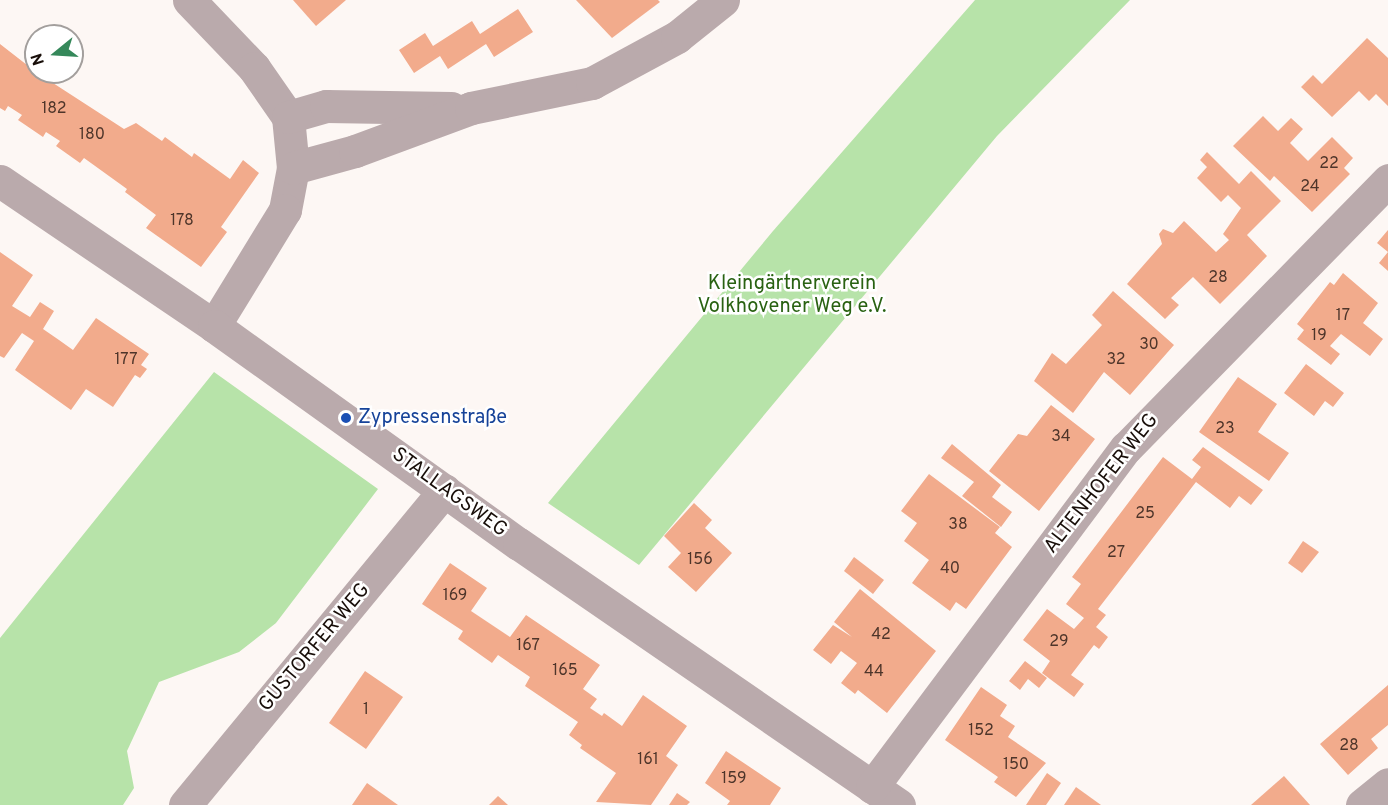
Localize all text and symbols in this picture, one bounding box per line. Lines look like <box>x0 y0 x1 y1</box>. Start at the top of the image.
north arrow <box>24 24 84 84</box>
text: N <box>27 50 50 68</box>
house number: 182 <box>41 99 67 119</box>
house number: 180 <box>79 125 105 145</box>
house number: 22 <box>1319 154 1339 174</box>
house number: 24 <box>1300 177 1320 197</box>
house number: 178 <box>170 211 194 231</box>
house number: 28 <box>1208 268 1228 288</box>
park label: Kleingärtnerverein Volkhovener Weg e.V. <box>697 272 887 319</box>
house number: 17 <box>1336 306 1350 326</box>
house number: 19 <box>1311 326 1327 346</box>
house number: 30 <box>1139 335 1159 355</box>
house number: 177 <box>114 350 138 370</box>
house number: 32 <box>1106 350 1126 370</box>
place label: Zypressenstraße <box>358 406 507 430</box>
street label: ALTENHOFER WEG <box>1040 409 1164 559</box>
marker: Zypressenstraße <box>339 411 353 425</box>
house number: 23 <box>1215 419 1235 439</box>
house number: 34 <box>1051 427 1071 447</box>
street label: STALLAGSWEG <box>387 443 511 543</box>
house number: 25 <box>1135 504 1155 524</box>
house number: 38 <box>948 515 968 535</box>
house number: 27 <box>1107 543 1125 563</box>
house number: 156 <box>687 550 713 570</box>
house number: 40 <box>940 559 960 579</box>
street label: GUSTORFER WEG <box>254 579 376 717</box>
house number: 169 <box>443 586 467 606</box>
house number: 42 <box>871 625 891 645</box>
house number: 29 <box>1049 632 1069 652</box>
house number: 167 <box>516 636 540 656</box>
house number: 165 <box>552 661 578 681</box>
house number: 44 <box>864 662 884 682</box>
house number: 1 <box>363 700 369 720</box>
house number: 152 <box>968 721 994 741</box>
house number: 28 <box>1339 736 1359 756</box>
house number: 161 <box>637 750 659 770</box>
house number: 150 <box>1003 755 1029 775</box>
house number: 159 <box>721 769 747 789</box>

